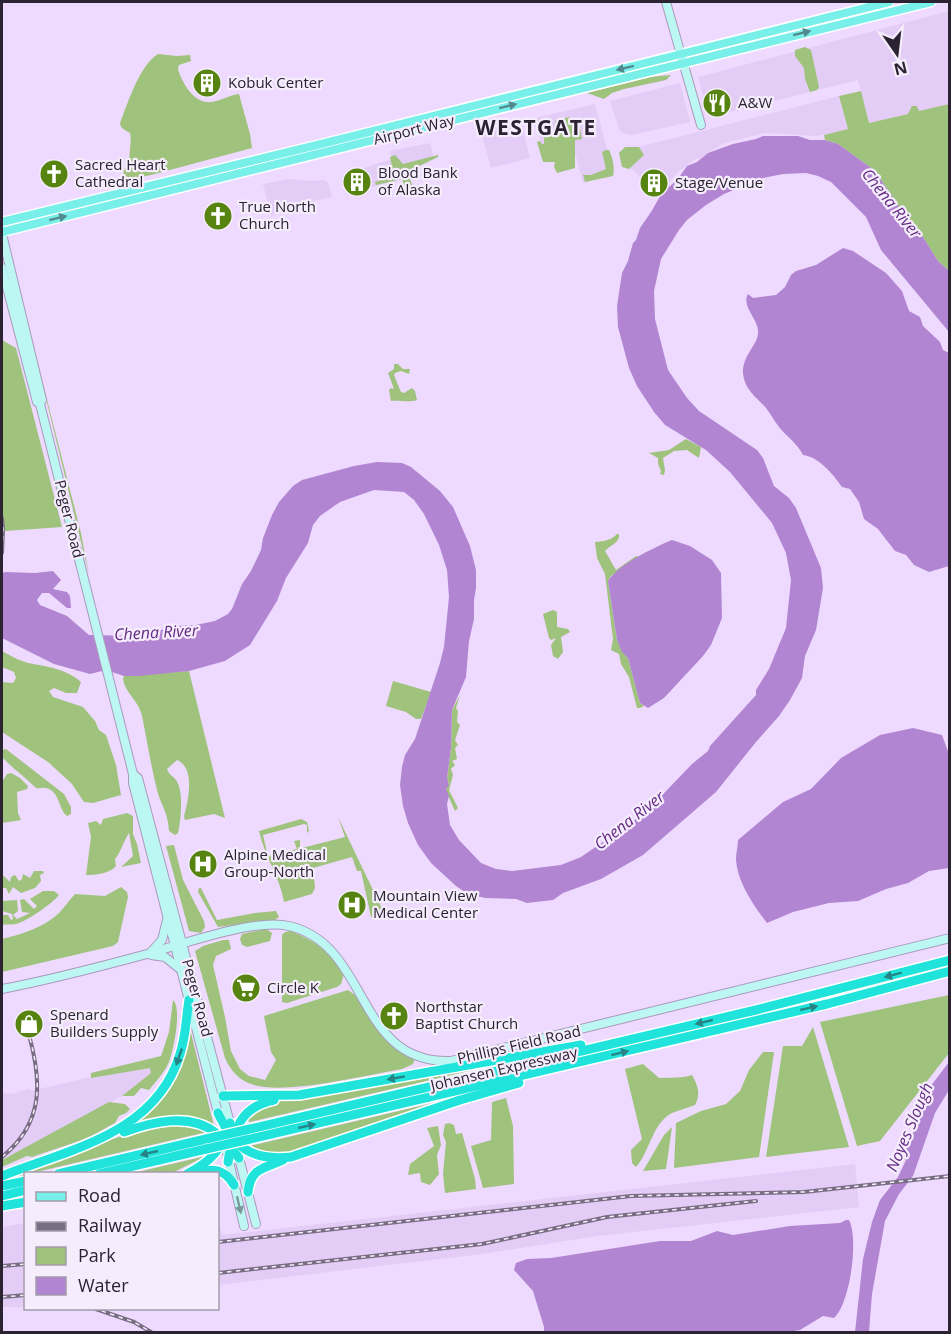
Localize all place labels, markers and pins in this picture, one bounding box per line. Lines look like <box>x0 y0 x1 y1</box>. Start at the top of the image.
building icon: Kobuk Center <box>191 67 223 99</box>
place label: Kobuk Center <box>228 72 323 92</box>
restaurant icon: A&W <box>701 87 733 119</box>
place label: A&W <box>738 92 772 112</box>
place label: Sacred Heart Cathedral <box>75 154 166 191</box>
church icon: Sacred Heart Cathedral <box>38 158 70 190</box>
place label: Blood Bank of Alaska <box>378 162 458 199</box>
building icon: Blood Bank of Alaska <box>341 166 373 198</box>
building icon: Stage/Venue <box>638 167 670 199</box>
place label: Stage/Venue <box>675 172 763 192</box>
place label: True North Church <box>239 196 316 233</box>
church icon: True North Church <box>202 200 234 232</box>
place label: Alpine Medical Group-North <box>224 844 326 881</box>
hospital icon: Alpine Medical Group-North <box>187 848 219 880</box>
place label: Mountain View Medical Center <box>373 885 478 922</box>
hospital icon: Mountain View Medical Center <box>336 889 368 921</box>
supermarket icon: Circle K <box>230 972 262 1004</box>
place label: Circle K <box>267 977 320 997</box>
place label: Northstar Baptist Church <box>415 996 518 1033</box>
church icon: Northstar Baptist Church <box>378 1000 410 1032</box>
place label: Spenard Builders Supply <box>50 1004 159 1041</box>
shop icon: Spenard Builders Supply <box>13 1008 45 1040</box>

